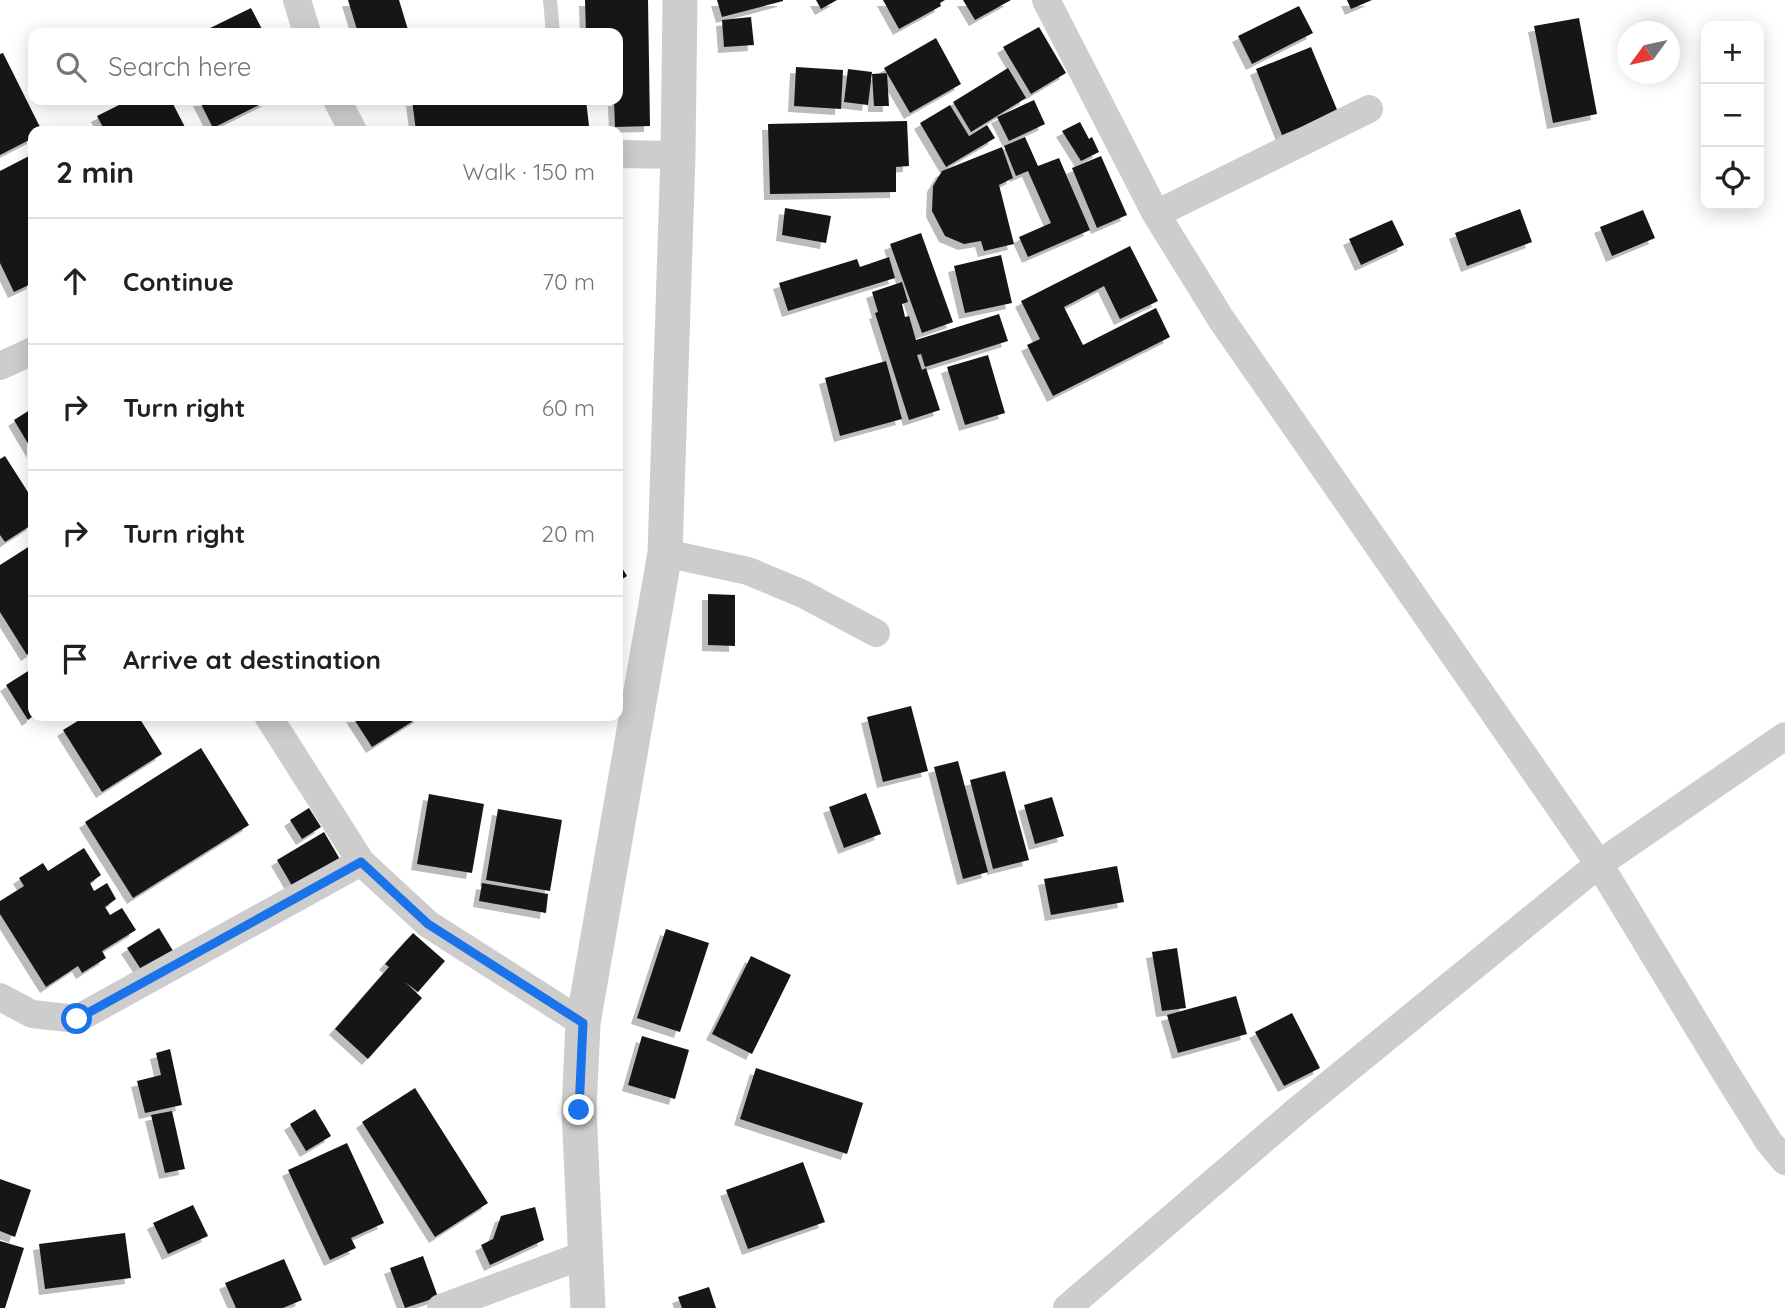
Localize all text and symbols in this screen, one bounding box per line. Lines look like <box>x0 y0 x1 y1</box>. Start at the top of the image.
north arrow <box>1617 21 1680 84</box>
map controls <box>1701 21 1764 210</box>
button: + <box>1701 21 1764 84</box>
search box <box>28 28 623 105</box>
icon: search <box>52 48 90 86</box>
text: Search here <box>108 50 252 83</box>
button: − <box>1701 84 1764 147</box>
button: locate <box>1701 147 1764 210</box>
text: 2 min <box>56 153 134 191</box>
text: Walk · 150 m <box>462 157 595 186</box>
icon: ahead <box>56 262 94 300</box>
text: Continue <box>123 265 234 298</box>
text: 70 m <box>542 267 595 296</box>
icon: right <box>56 388 94 426</box>
text: Turn right <box>123 391 245 424</box>
text: 60 m <box>542 393 595 422</box>
icon: right <box>56 514 94 552</box>
text: Turn right <box>123 517 245 550</box>
text: 20 m <box>541 519 595 548</box>
icon: arrive <box>56 640 94 678</box>
text: Arrive at destination <box>123 643 381 676</box>
route start <box>61 1003 92 1034</box>
route end <box>563 1094 594 1125</box>

